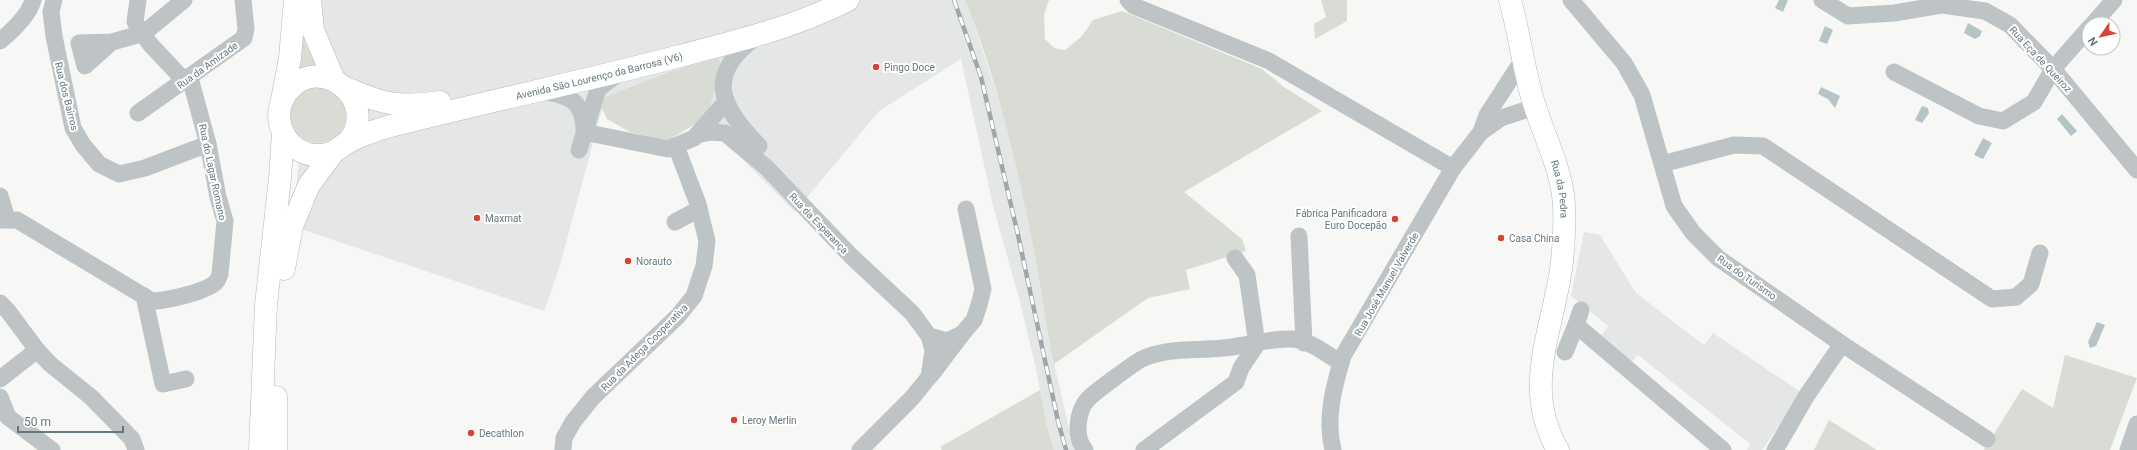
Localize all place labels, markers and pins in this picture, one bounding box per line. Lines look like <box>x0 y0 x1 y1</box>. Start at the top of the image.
marker: Pingo Doce <box>871 62 881 72</box>
place label: Pingo Doce <box>884 62 935 73</box>
place label: Fábrica Panificadora Euro Docepão <box>1296 208 1387 231</box>
marker: Maxmat <box>472 213 482 223</box>
place label: Maxmat <box>485 213 522 224</box>
marker: Fábrica Panificadora Euro Docepão <box>1390 214 1400 224</box>
marker: Casa China <box>1496 233 1506 243</box>
place label: Casa China <box>1509 233 1559 244</box>
marker: Norauto <box>623 256 633 266</box>
place label: Norauto <box>636 256 672 267</box>
marker: Leroy Merlin <box>729 415 739 425</box>
place label: Leroy Merlin <box>742 415 797 426</box>
marker: Decathlon <box>466 428 476 438</box>
place label: Decathlon <box>479 428 524 439</box>

